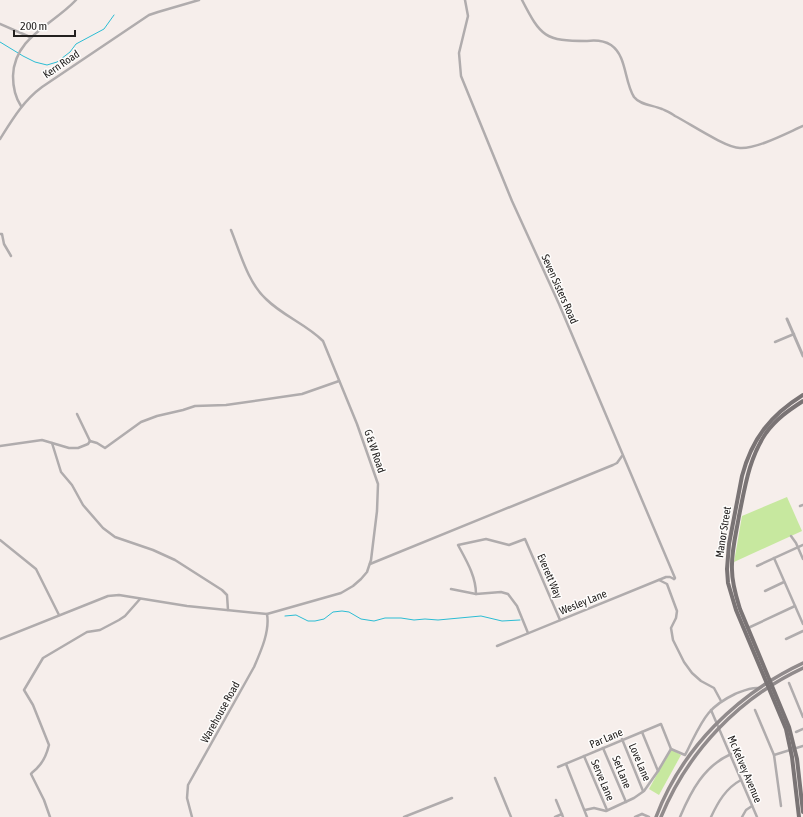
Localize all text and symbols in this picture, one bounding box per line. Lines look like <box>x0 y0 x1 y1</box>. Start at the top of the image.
scale bar <box>14 12 75 38</box>
text: 200 m <box>20 19 47 33</box>
street label: Kern Road <box>41 47 81 81</box>
street label: Seven Sisters Road <box>539 253 581 325</box>
street label: G & W Road <box>362 428 388 474</box>
street label: Manor Street <box>713 505 733 559</box>
street label: Everett Way <box>535 552 565 601</box>
street label: Wesley Lane <box>558 587 608 617</box>
street label: Warehouse Road <box>198 679 242 745</box>
street label: Par Lane <box>588 726 624 750</box>
street label: Mc Kelvey Avenue <box>725 734 765 804</box>
street label: Love Lane <box>627 741 653 783</box>
street label: Set Lane <box>610 754 634 790</box>
street label: Serve Lane <box>589 758 617 802</box>

